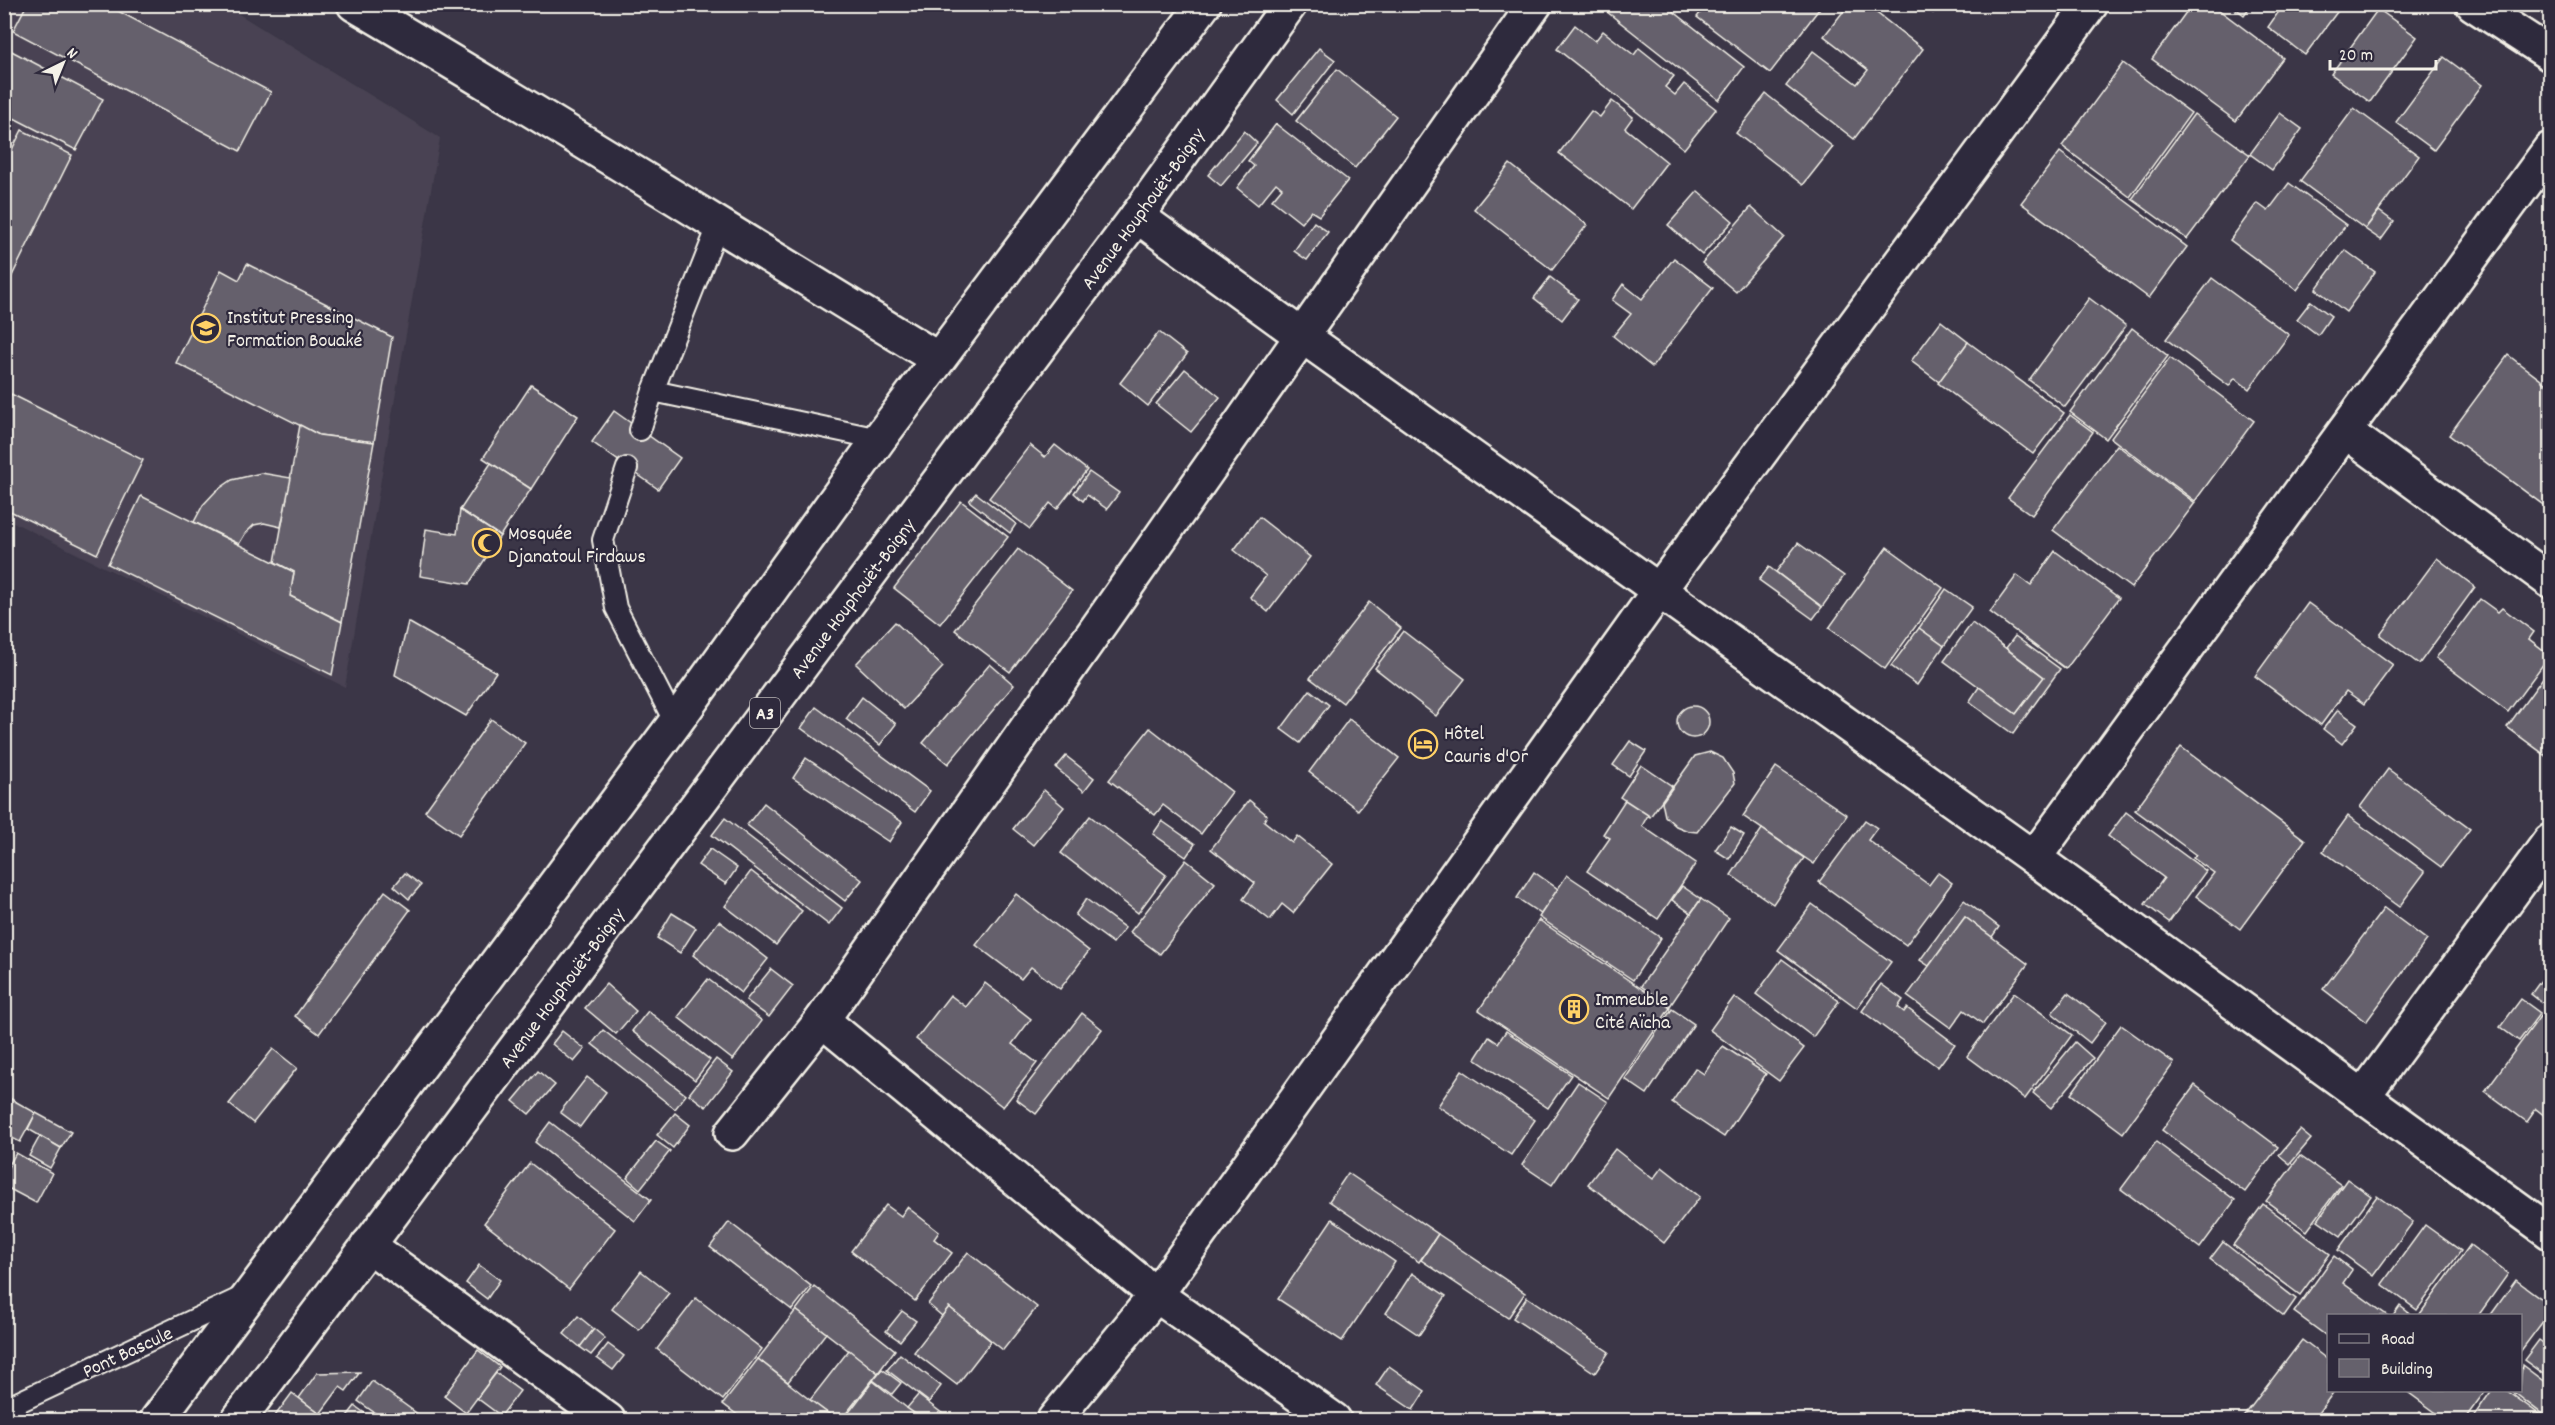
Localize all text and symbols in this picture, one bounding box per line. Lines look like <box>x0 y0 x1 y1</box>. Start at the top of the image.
north arrow <box>33 33 93 93</box>
scale bar <box>2330 33 2436 71</box>
text: N <box>61 43 82 65</box>
text: 20 m <box>2339 44 2373 69</box>
street label: Avenue Houphouët-Boigny <box>1076 123 1214 296</box>
place label: Institut Pressing Formation Bouaké <box>227 305 362 356</box>
school or university icon: Institut Pressing Formation Bouaké <box>190 312 222 344</box>
street label: Avenue Houphouët-Boigny <box>785 513 924 686</box>
place label: Mosquée Djanatoul Firdaws <box>508 521 646 572</box>
mosque icon: Mosquée Djanatoul Firdaws <box>471 527 503 559</box>
road number: A3 <box>750 698 780 728</box>
place label: Hôtel Cauris d'Or <box>1444 721 1529 772</box>
hotel icon: Hôtel Cauris d'Or <box>1407 728 1439 760</box>
street label: Avenue Houphouët-Boigny <box>494 902 633 1075</box>
place label: Immeuble Cité Aïcha <box>1595 987 1671 1038</box>
building icon: Immeuble Cité Aïcha <box>1558 993 1590 1025</box>
legend <box>2327 1314 2522 1392</box>
street label: Pont Bascule <box>79 1321 178 1387</box>
text: Road <box>2381 1328 2415 1353</box>
text: Building <box>2381 1358 2433 1383</box>

